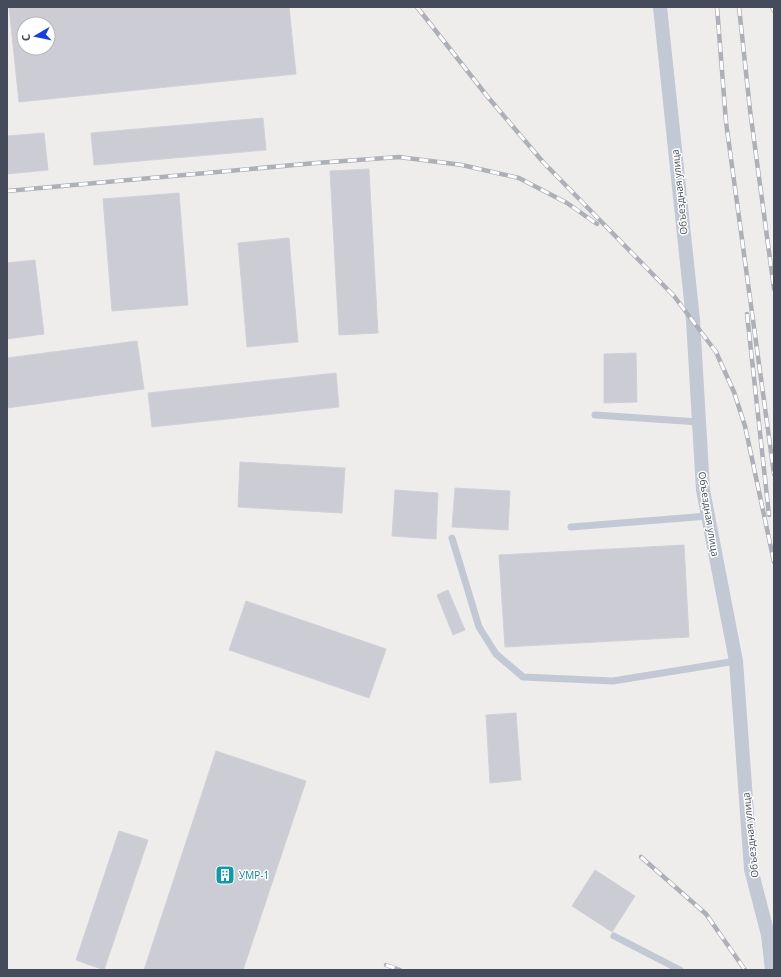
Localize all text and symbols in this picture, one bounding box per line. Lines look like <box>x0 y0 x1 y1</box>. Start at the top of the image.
north arrow <box>16 16 56 56</box>
text: С <box>18 33 34 42</box>
street label: Объездная улица <box>668 149 690 235</box>
street label: Объездная улица <box>695 471 723 557</box>
street label: Объездная улица <box>739 792 761 878</box>
building icon: УМР-1 <box>214 864 236 886</box>
place label: УМР-1 <box>239 868 269 882</box>

